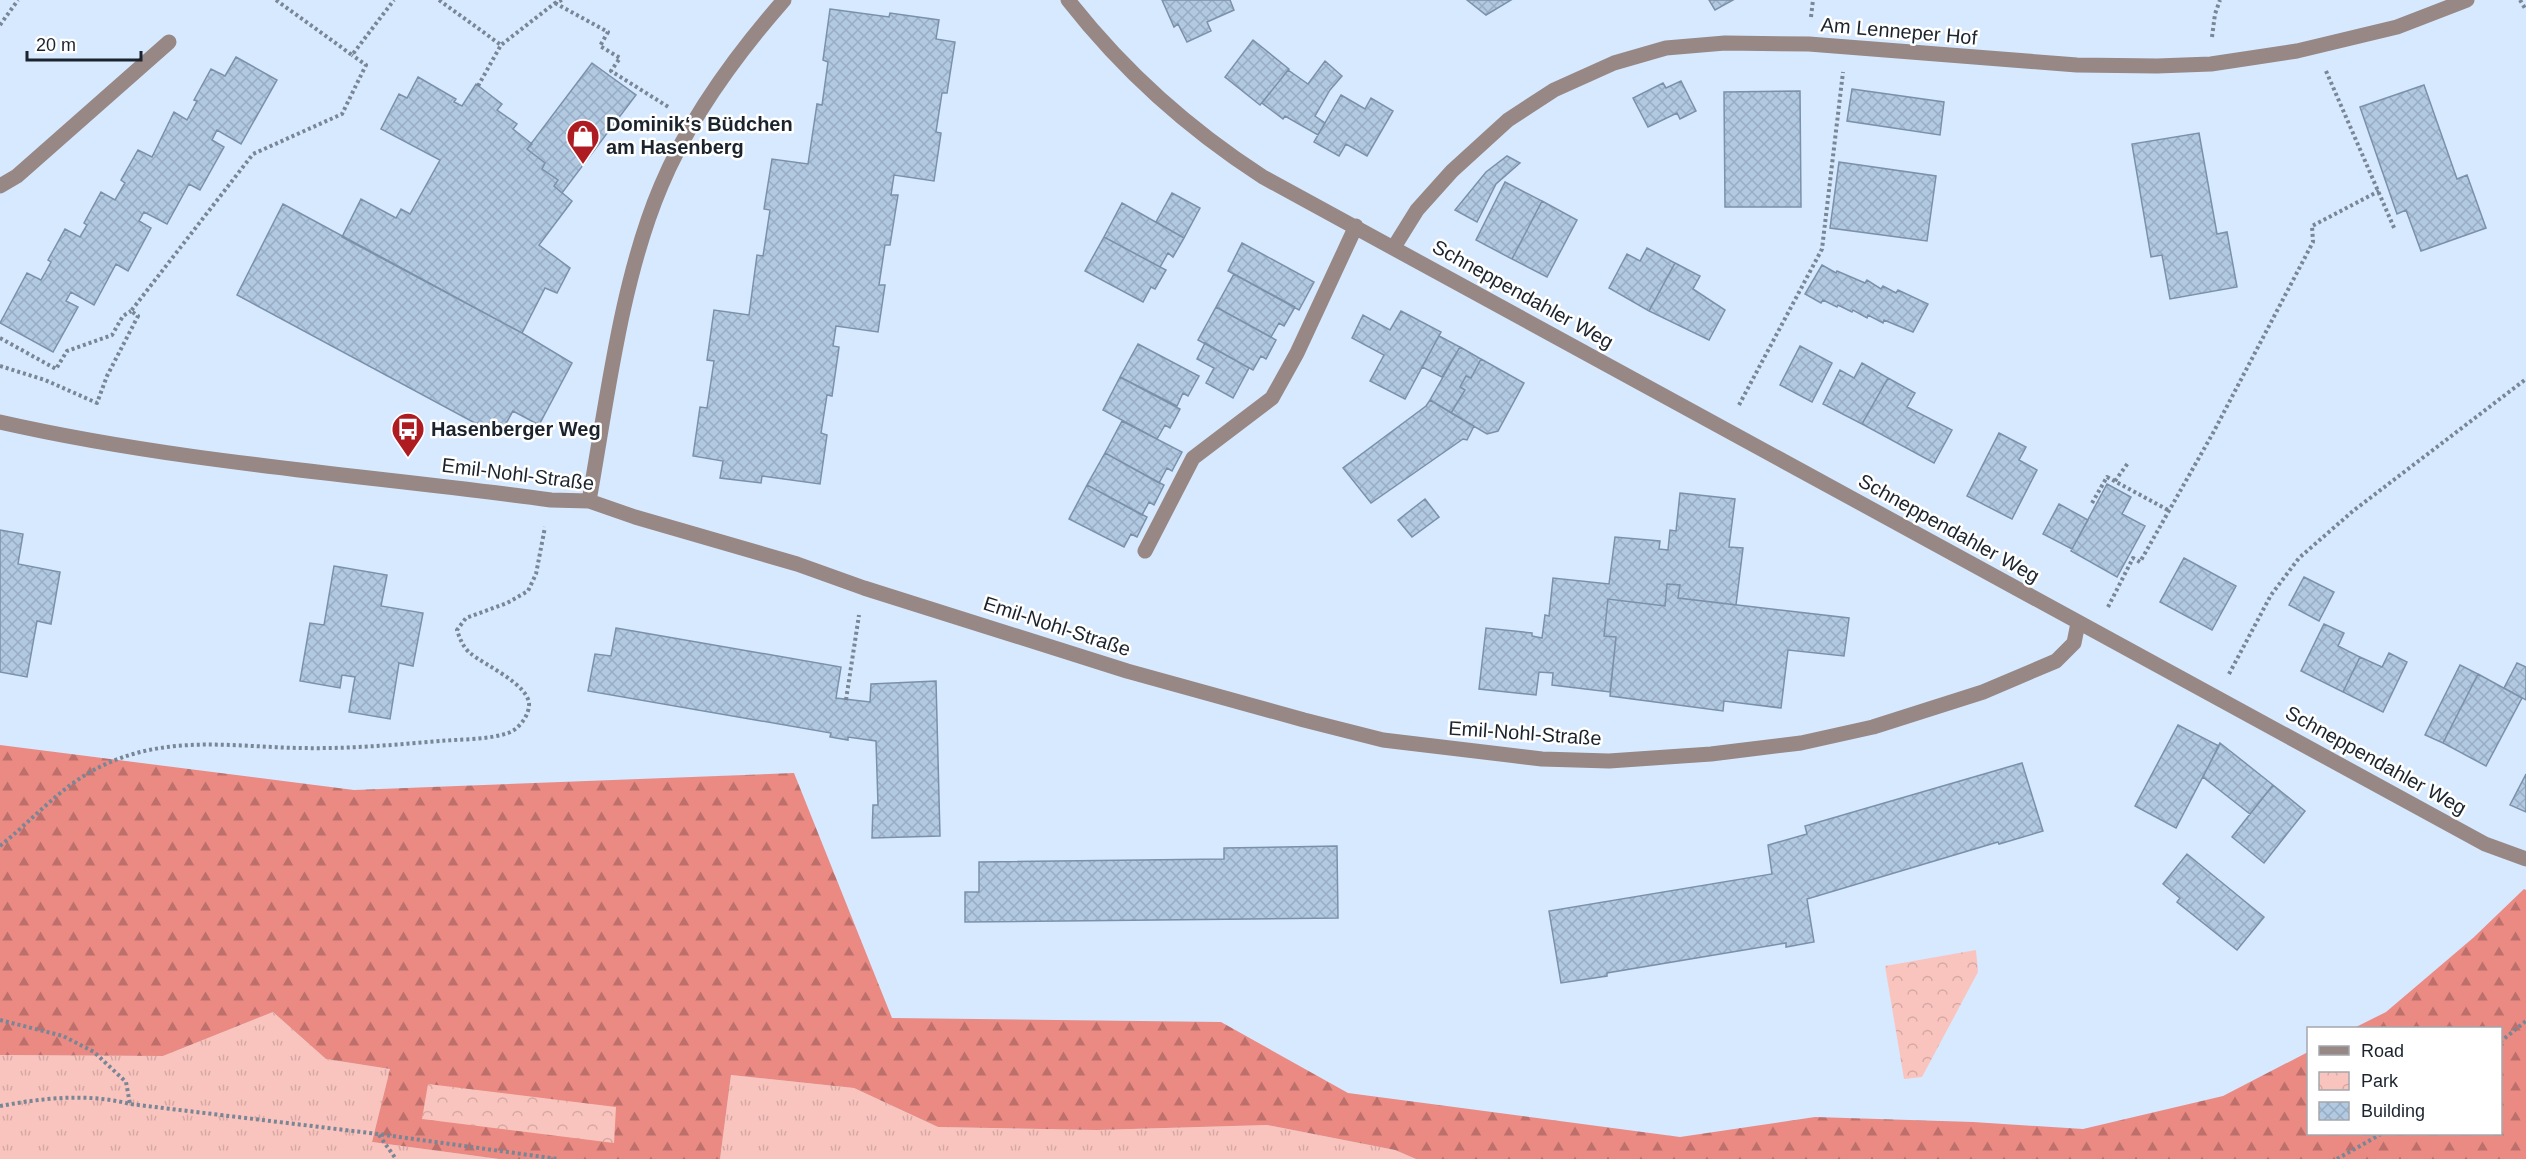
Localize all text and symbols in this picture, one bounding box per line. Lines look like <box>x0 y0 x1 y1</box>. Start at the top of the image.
street label: Am Lenneper Hof <box>1820 13 1978 49</box>
scale bar <box>27 24 141 62</box>
text: 20 m <box>36 35 76 55</box>
place label: Dominik‘s Büdchen am Hasenberg <box>606 113 793 158</box>
shop icon: Dominik‘s Büdchen am Hasenberg <box>565 118 601 165</box>
street label: Schneppendahler Weg <box>1429 235 1617 353</box>
bus stop icon: Hasenberger Weg <box>390 411 426 458</box>
place label: Hasenberger Weg <box>431 418 601 440</box>
street label: Emil-Nohl-Straße <box>441 454 595 494</box>
street label: Schneppendahler Weg <box>1855 469 2043 587</box>
street label: Emil-Nohl-Straße <box>981 592 1133 660</box>
street label: Schneppendahler Weg <box>2282 701 2470 819</box>
street label: Emil-Nohl-Straße <box>1448 717 1602 749</box>
legend <box>2307 1027 2502 1135</box>
text: Road <box>2361 1041 2404 1061</box>
text: Park <box>2361 1071 2399 1091</box>
text: Building <box>2361 1101 2425 1121</box>

